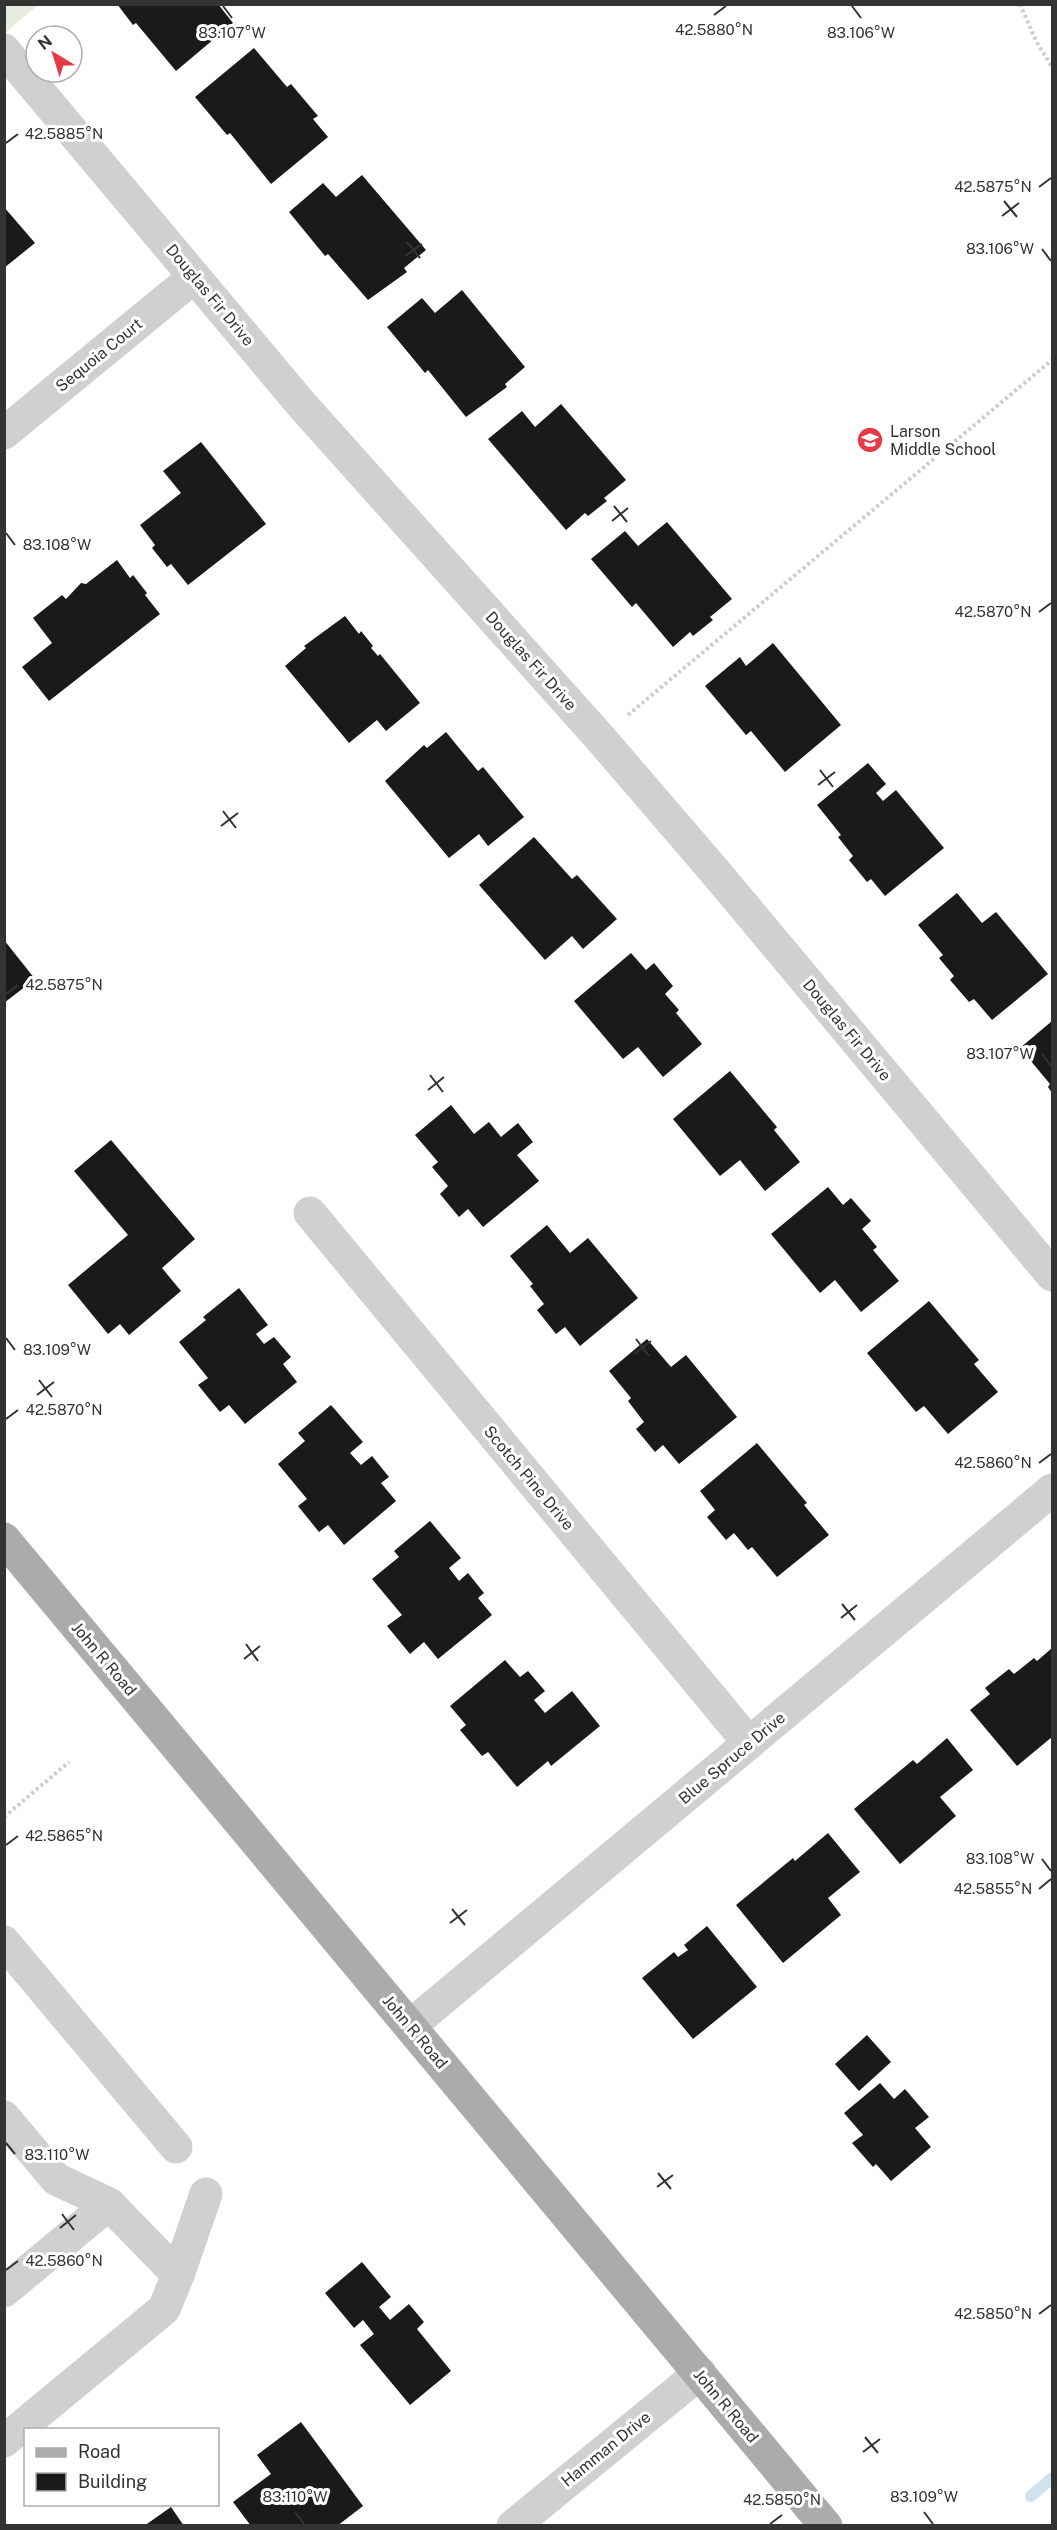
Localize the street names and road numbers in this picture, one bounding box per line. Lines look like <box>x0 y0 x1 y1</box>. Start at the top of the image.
street label: Douglas Fir Drive <box>162 240 258 350</box>
street label: Sequoia Court <box>52 314 146 396</box>
street label: Douglas Fir Drive <box>482 608 580 714</box>
street label: Douglas Fir Drive <box>799 975 895 1085</box>
street label: Scotch Pine Drive <box>480 1422 578 1534</box>
street label: John R Road <box>68 1618 140 1700</box>
street label: Blue Spruce Drive <box>675 1708 789 1808</box>
street label: John R Road <box>379 1991 451 2073</box>
street label: John R Road <box>690 2365 762 2447</box>
street label: Hamman Drive <box>558 2407 654 2491</box>

